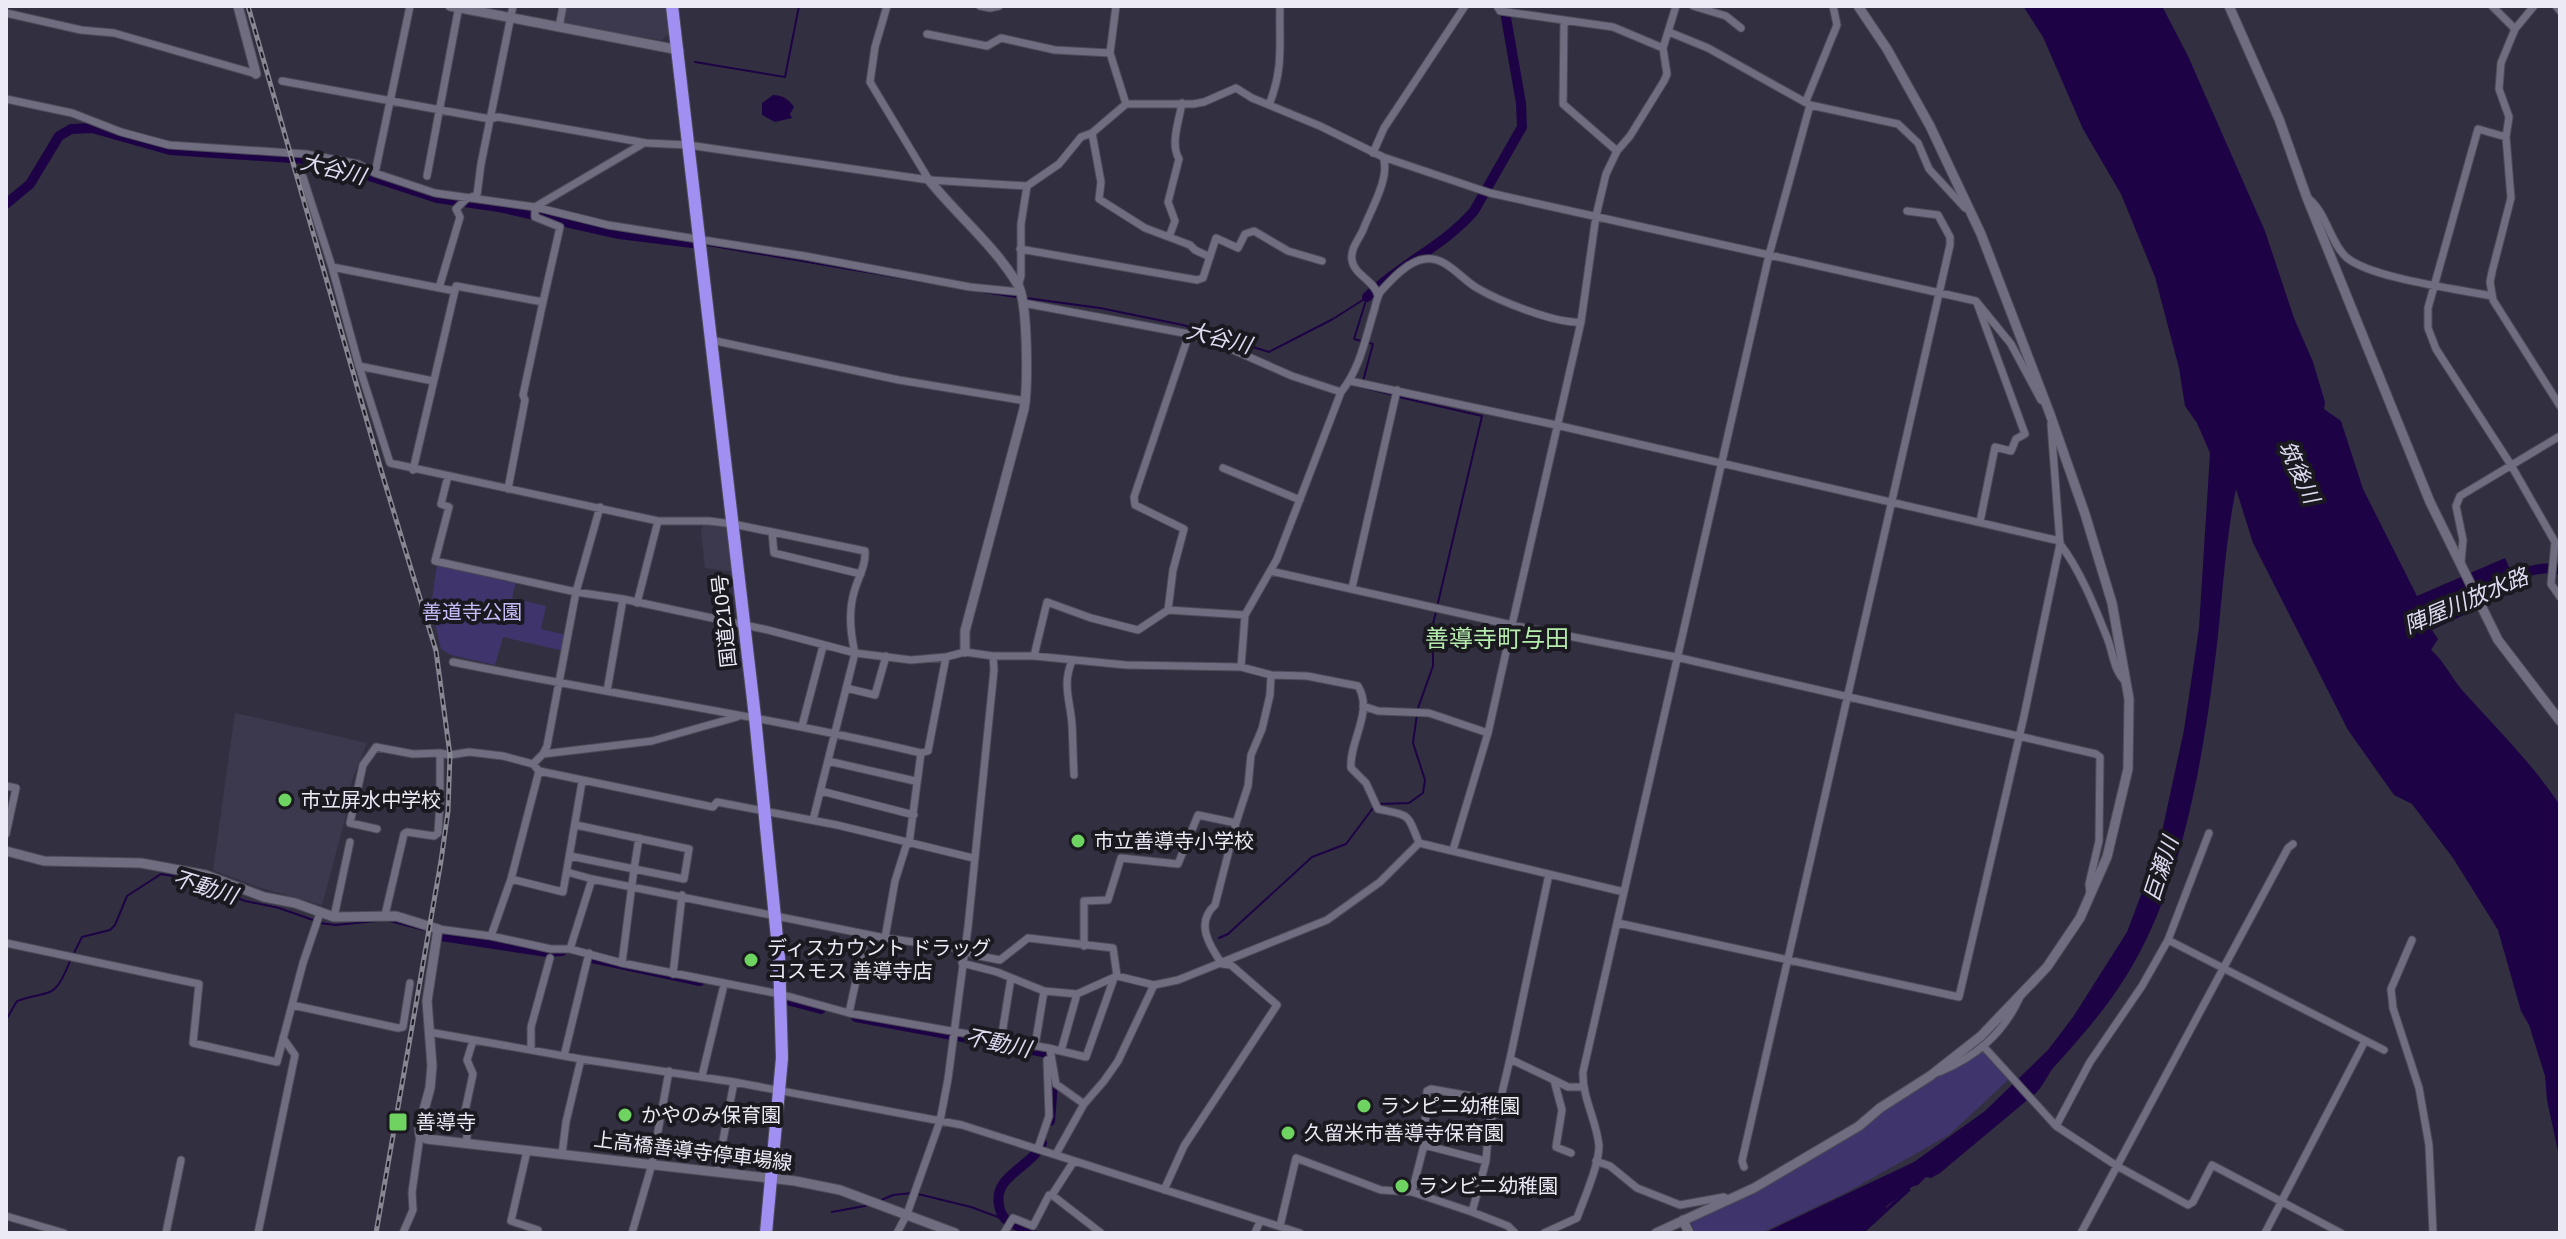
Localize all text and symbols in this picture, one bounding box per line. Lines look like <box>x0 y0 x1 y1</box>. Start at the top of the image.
water label: 大谷川 <box>298 149 370 190</box>
water label: 大谷川 <box>1184 318 1256 359</box>
water label: 筑後川 <box>2274 437 2325 509</box>
water label: 陣屋川放水路 <box>2400 563 2533 638</box>
street label: 国道210号 <box>708 573 740 669</box>
park label: 善道寺公園 <box>422 601 522 623</box>
district label: 善導寺町与田 <box>1425 625 1569 652</box>
place label: 市立屏水中学校 <box>301 789 441 811</box>
marker: 市立屏水中学校 <box>276 791 294 809</box>
place label: 市立善導寺小学校 <box>1094 830 1254 852</box>
marker: 市立善導寺小学校 <box>1069 832 1087 850</box>
water label: 巨瀬川 <box>2139 832 2184 904</box>
water label: 不動川 <box>170 865 242 909</box>
place label: ディスカウント ドラッグ コスモス 善導寺店 <box>767 937 991 982</box>
marker: ディスカウント ドラッグ コスモス 善導寺店 <box>742 951 760 969</box>
water label: 不動川 <box>963 1024 1035 1063</box>
place label: ランピニ幼稚園 <box>1380 1095 1520 1117</box>
marker: ランピニ幼稚園 <box>1355 1097 1373 1115</box>
place label: かやのみ保育園 <box>641 1104 781 1126</box>
marker: かやのみ保育園 <box>616 1106 634 1124</box>
marker: 善導寺 <box>387 1111 409 1133</box>
place label: 善導寺 <box>416 1111 476 1133</box>
place label: 久留米市善導寺保育園 <box>1304 1122 1504 1144</box>
marker: 久留米市善導寺保育園 <box>1279 1124 1297 1142</box>
street label: 上高橋善導寺停車場線 <box>592 1128 794 1174</box>
place label: ランビニ幼稚園 <box>1418 1175 1558 1197</box>
marker: ランビニ幼稚園 <box>1393 1177 1411 1195</box>

